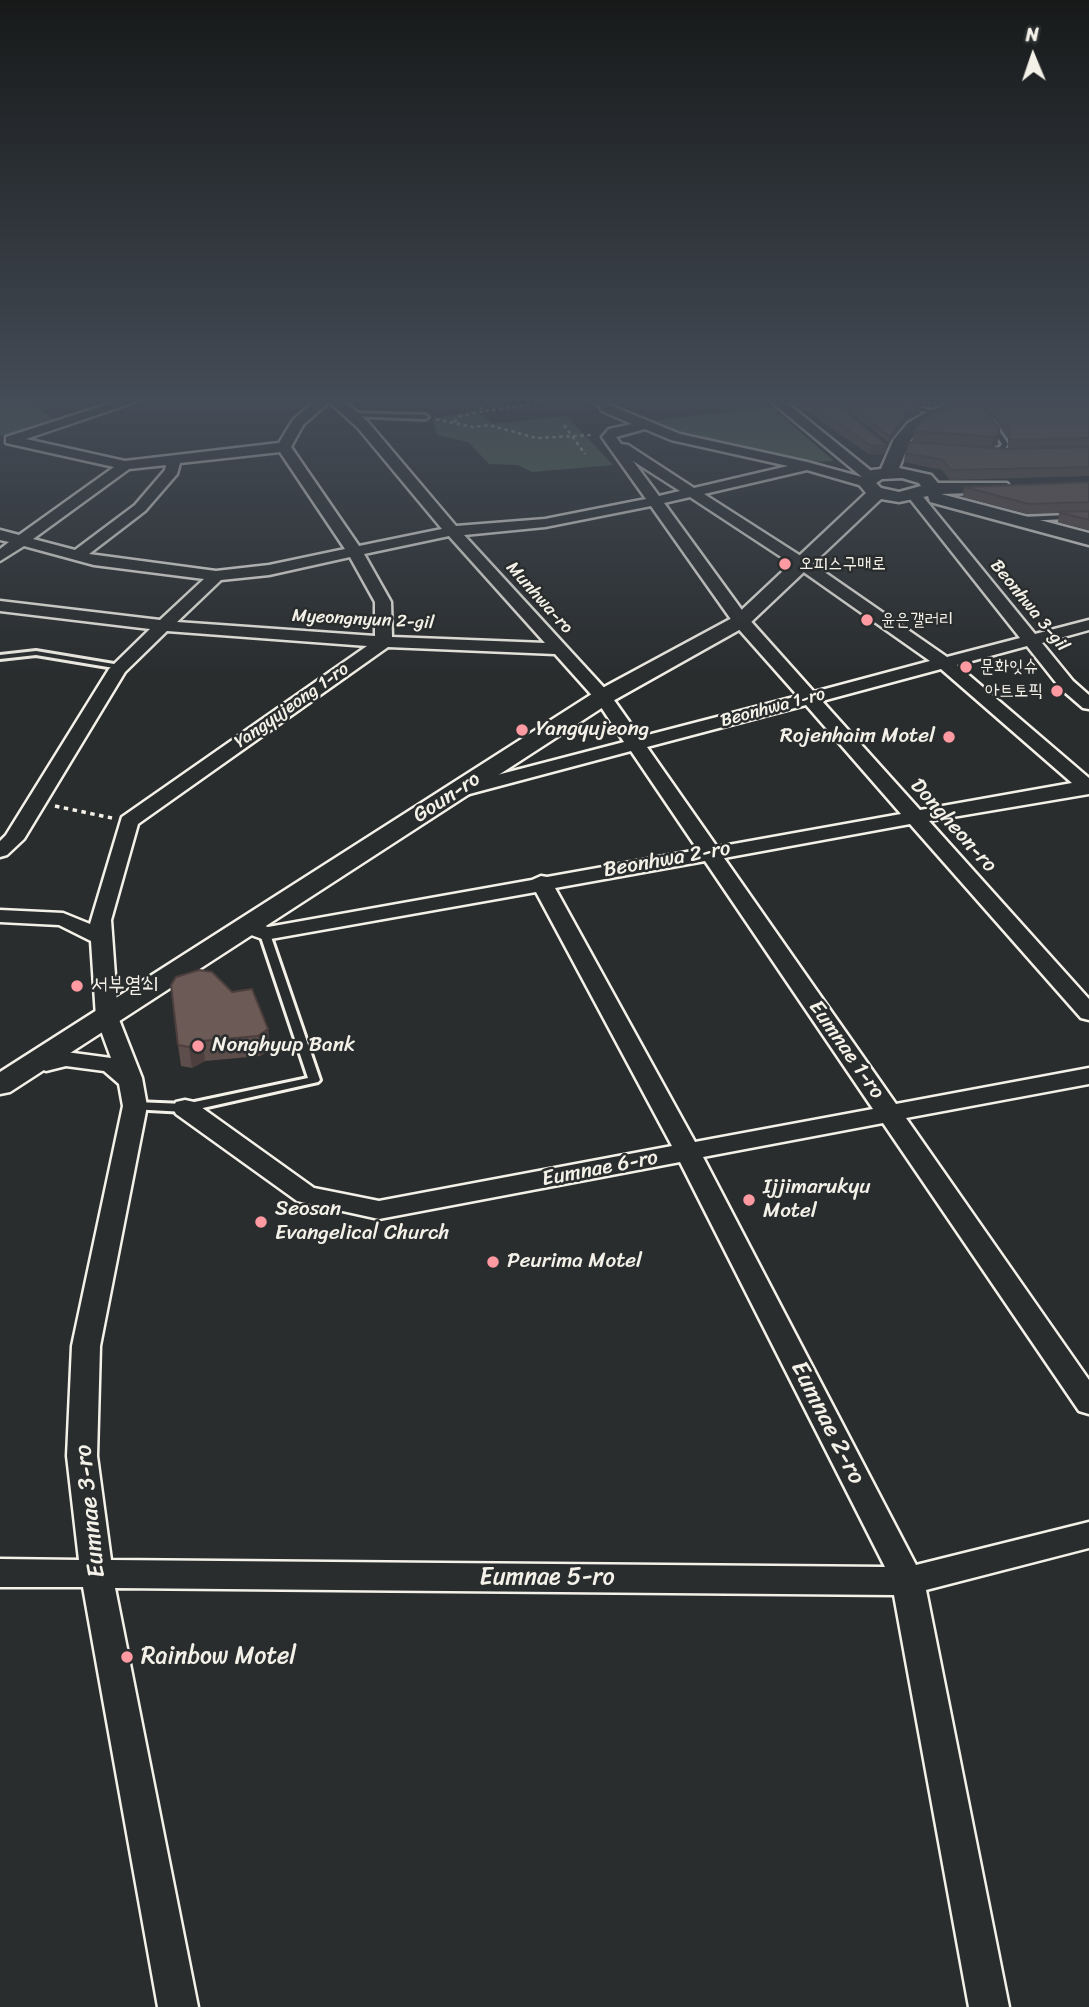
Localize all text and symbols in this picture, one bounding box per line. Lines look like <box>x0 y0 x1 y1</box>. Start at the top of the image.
text: N <box>1025 18 1039 51</box>
north arrow <box>998 21 1068 91</box>
place label: 오피스구매로 <box>799 553 886 575</box>
marker: 오피스구매로 <box>777 556 793 572</box>
street label: Beonhwa 3-gil <box>985 556 1073 656</box>
street label: Munhwa-ro <box>501 557 577 639</box>
street label: Myeongnyun 2-gil <box>291 605 435 635</box>
place label: 윤은갤러리 <box>881 609 953 631</box>
marker: 윤은갤러리 <box>859 612 875 628</box>
place label: 문화잇슈 <box>980 656 1038 678</box>
street label: Yangyujeong 1-ro <box>231 659 353 753</box>
marker: 문화잇슈 <box>958 659 974 675</box>
place label: 아트토픽 <box>985 680 1043 702</box>
marker: 아트토픽 <box>1049 683 1065 699</box>
street label: Beonhwa 1-ro <box>718 684 828 732</box>
place label: Yangyujeong <box>536 717 649 743</box>
marker: Yangyujeong <box>514 722 530 738</box>
place label: Rojenhaim Motel <box>780 724 935 750</box>
marker: Rojenhaim Motel <box>941 729 957 745</box>
street label: Goun-ro <box>409 767 485 829</box>
street label: Dongheon-ro <box>904 774 1002 878</box>
street label: Beonhwa 2-ro <box>601 836 733 884</box>
place label: 서부열쇠 <box>91 973 159 999</box>
marker: 서부열쇠 <box>69 978 85 994</box>
street label: Eumnae 1-ro <box>803 996 889 1104</box>
place label: Nonghyup Bank <box>212 1033 355 1059</box>
marker: Nonghyup Bank <box>190 1038 206 1054</box>
street label: Eumnae 6-ro <box>540 1145 660 1193</box>
place label: Ijjimarukyu Motel <box>763 1175 870 1225</box>
marker: Ijjimarukyu Motel <box>741 1192 757 1208</box>
place label: Seosan Evangelical Church <box>275 1197 449 1247</box>
marker: Seosan Evangelical Church <box>253 1214 269 1230</box>
place label: Peurima Motel <box>507 1249 642 1275</box>
marker: Peurima Motel <box>485 1254 501 1270</box>
street label: Eumnae 2-ro <box>784 1357 870 1489</box>
street label: Eumnae 3-ro <box>70 1443 112 1579</box>
street label: Eumnae 5-ro <box>479 1564 615 1592</box>
place label: Rainbow Motel <box>141 1643 296 1671</box>
marker: Rainbow Motel <box>119 1649 135 1665</box>

